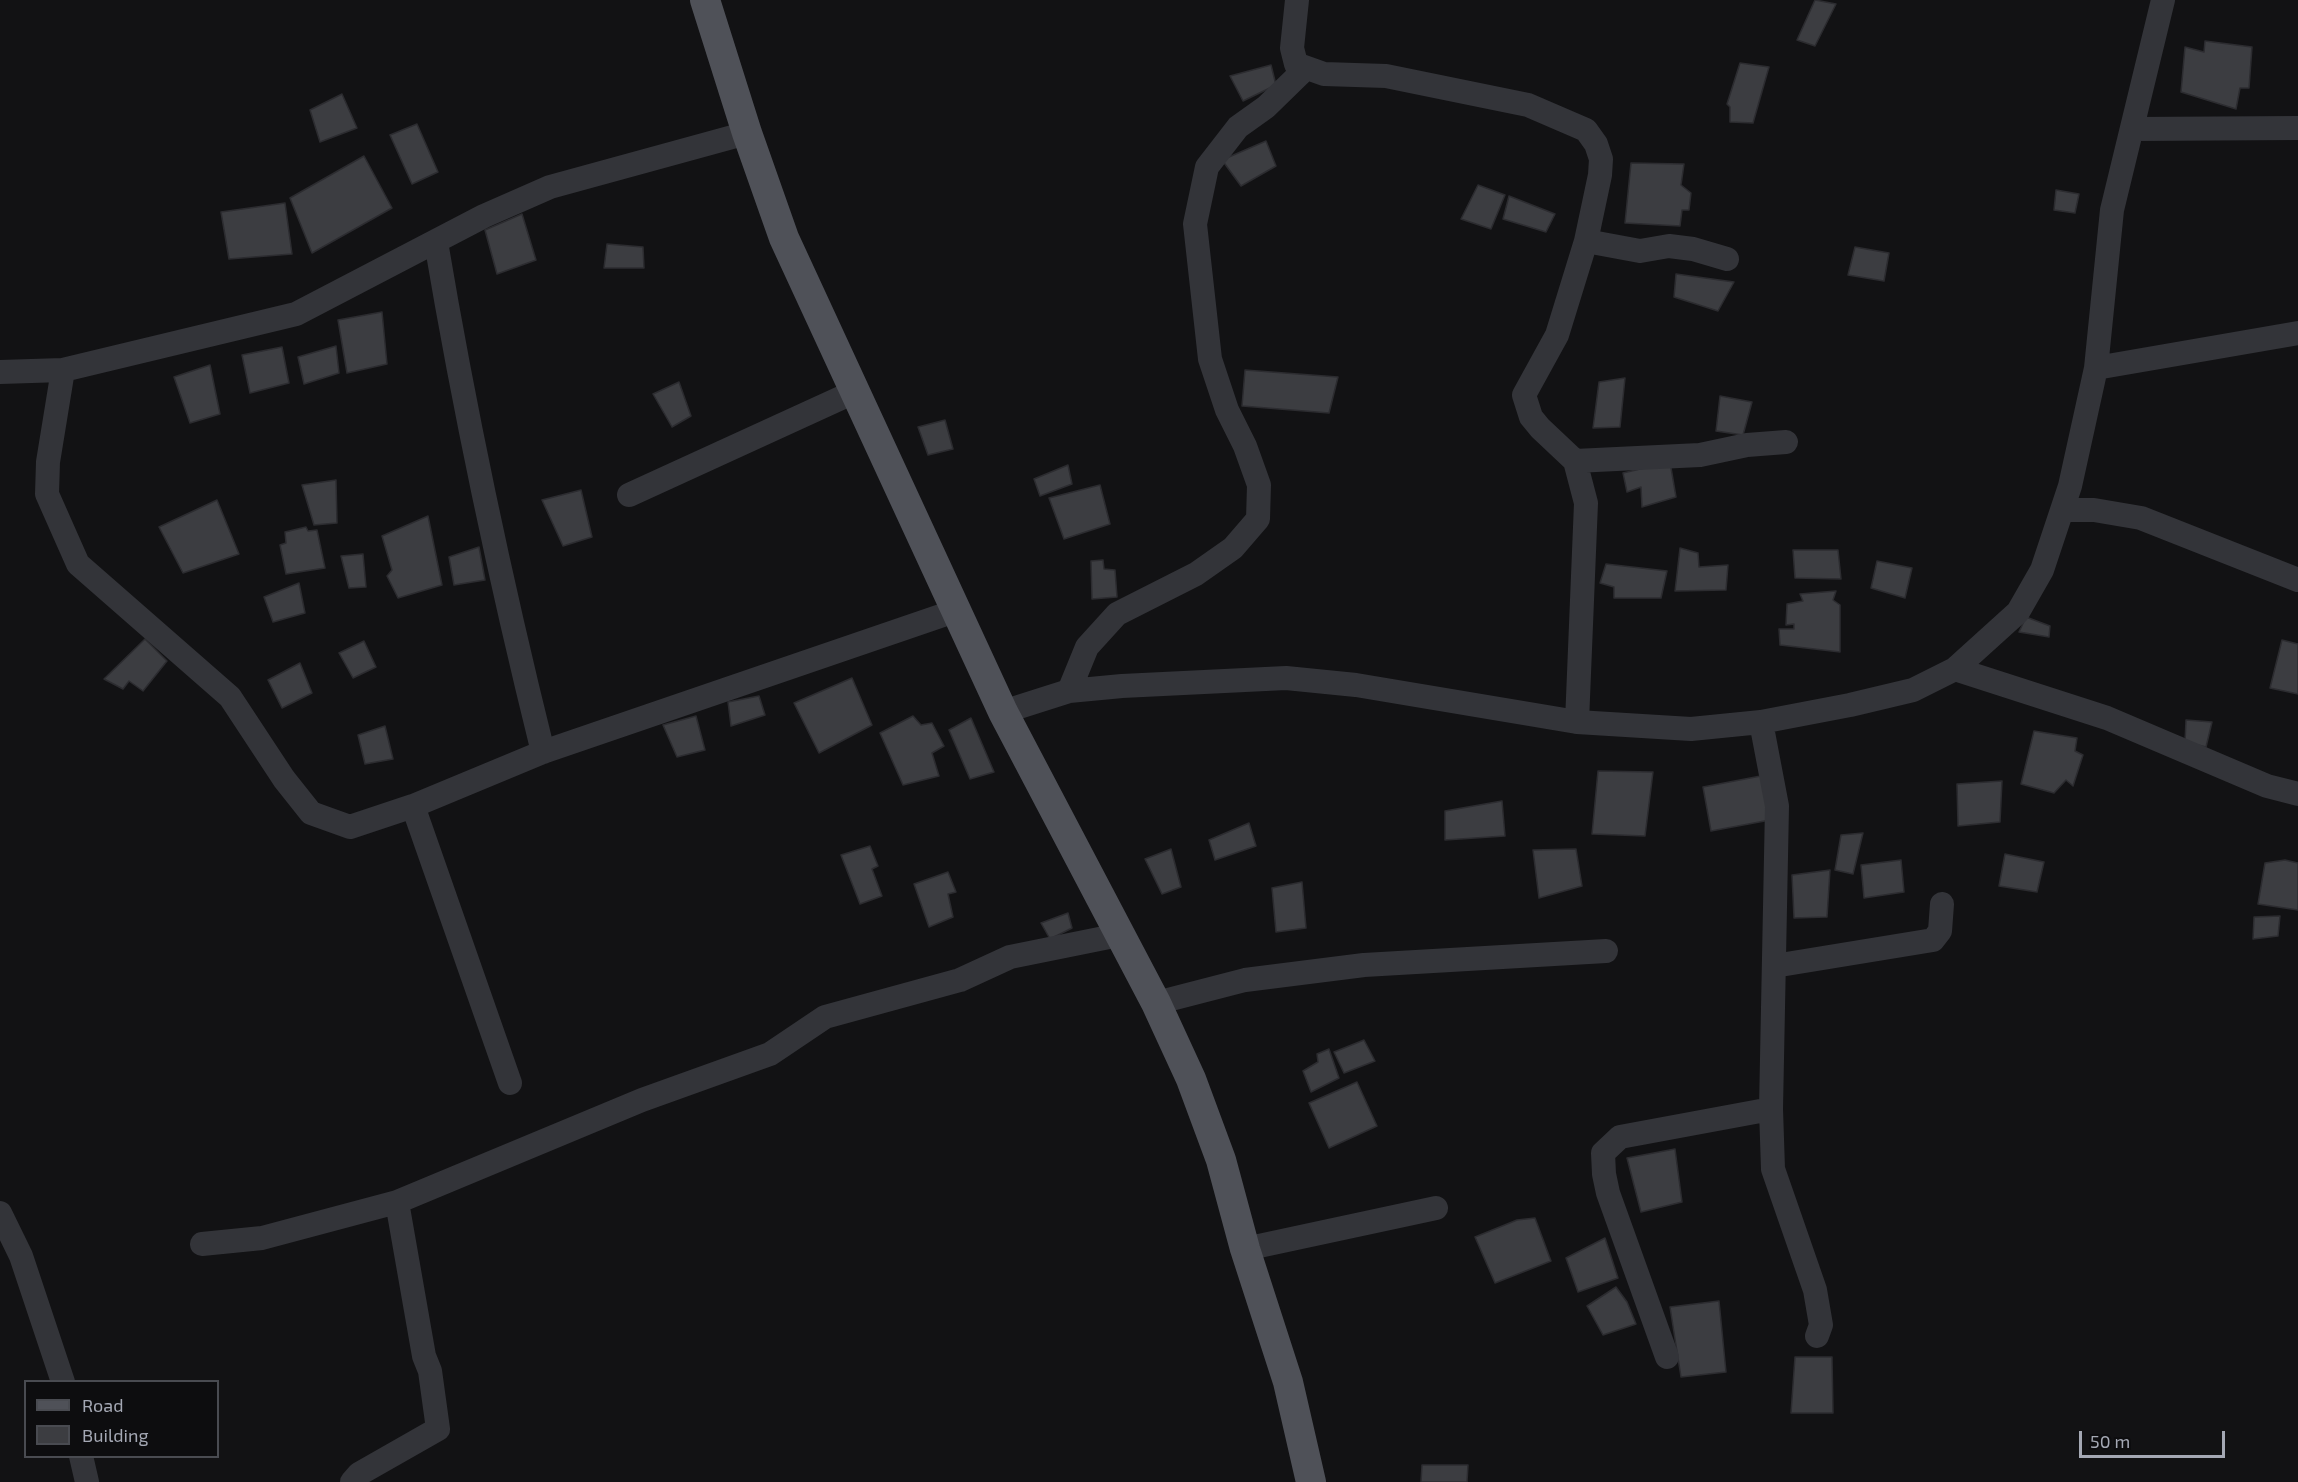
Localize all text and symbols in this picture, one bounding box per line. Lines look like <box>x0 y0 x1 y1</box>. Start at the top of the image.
legend <box>24 1380 219 1458</box>
text: Road <box>82 1394 123 1416</box>
scale bar <box>2082 1419 2228 1457</box>
text: Building <box>82 1424 149 1446</box>
text: 50 m <box>2090 1430 2130 1452</box>

